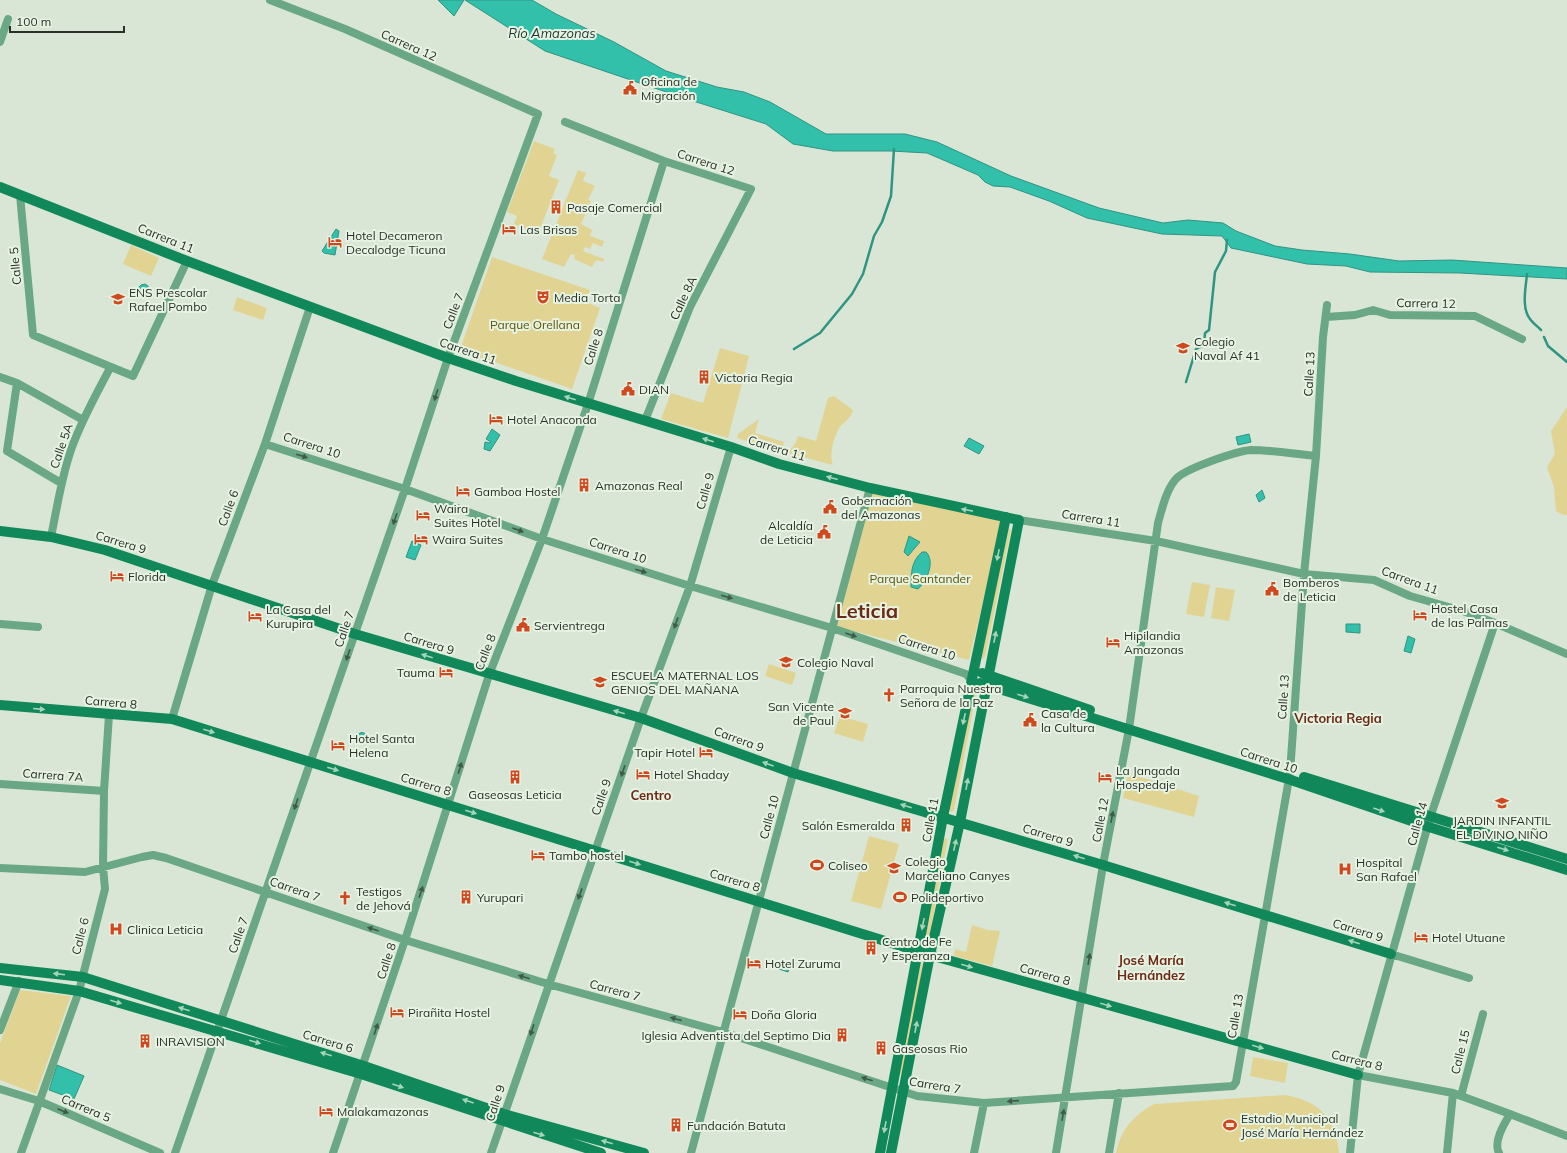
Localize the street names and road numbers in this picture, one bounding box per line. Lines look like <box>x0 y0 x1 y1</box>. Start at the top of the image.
street label: Carrera 12 <box>379 26 439 64</box>
street label: Carrera 12 <box>675 146 737 178</box>
street label: Carrera 11 <box>136 220 196 256</box>
street label: Calle 5 <box>6 247 24 285</box>
street label: Calle 8A <box>666 274 700 322</box>
street label: Calle 7 <box>439 291 467 331</box>
street label: Carrera 12 <box>1396 295 1456 311</box>
street label: Calle 8 <box>580 327 606 367</box>
street label: Carrera 11 <box>437 334 499 368</box>
street label: Calle 13 <box>1300 351 1318 397</box>
street label: Calle 5A <box>46 421 76 470</box>
street label: Carrera 10 <box>281 429 343 461</box>
street label: Carrera 11 <box>746 432 808 464</box>
street label: Calle 9 <box>693 471 717 511</box>
street label: Calle 6 <box>214 488 242 528</box>
street label: Carrera 11 <box>1060 506 1122 530</box>
street label: Carrera 9 <box>94 527 148 557</box>
street label: Carrera 10 <box>587 534 649 566</box>
street label: Carrera 11 <box>1380 563 1440 597</box>
street label: Calle 7 <box>331 609 357 649</box>
street label: Carrera 9 <box>402 628 456 658</box>
street label: Carrera 10 <box>896 631 958 663</box>
street label: Calle 8 <box>471 632 499 672</box>
street label: Calle 13 <box>1274 674 1292 720</box>
street label: Carrera 8 <box>84 692 138 712</box>
street label: Carrera 9 <box>712 723 766 755</box>
street label: Carrera 10 <box>1238 744 1300 776</box>
street label: Carrera 7A <box>22 765 84 785</box>
street label: Carrera 8 <box>399 769 453 799</box>
street label: Calle 9 <box>588 777 614 817</box>
street label: Calle 10 <box>756 793 782 841</box>
street label: Calle 11 <box>918 796 942 844</box>
street label: Calle 12 <box>1088 796 1112 844</box>
street label: Calle 14 <box>1404 800 1430 848</box>
street label: Carrera 9 <box>1021 820 1075 850</box>
street label: Carrera 8 <box>708 865 762 895</box>
street label: Carrera 7 <box>268 873 322 905</box>
street label: Calle 7 <box>225 915 251 955</box>
street label: Carrera 9 <box>1331 915 1385 945</box>
street label: Calle 6 <box>68 916 92 956</box>
street label: Calle 8 <box>373 941 399 981</box>
street label: Carrera 8 <box>1018 960 1072 988</box>
street label: Carrera 7 <box>588 976 642 1004</box>
street label: Calle 13 <box>1224 993 1246 1039</box>
street label: Carrera 6 <box>301 1026 355 1056</box>
street label: Calle 15 <box>1447 1028 1473 1076</box>
street label: Carrera 8 <box>1330 1046 1384 1074</box>
street label: Carrera 7 <box>908 1074 962 1096</box>
street label: Calle 9 <box>482 1083 508 1123</box>
street label: Carrera 5 <box>59 1091 113 1125</box>

